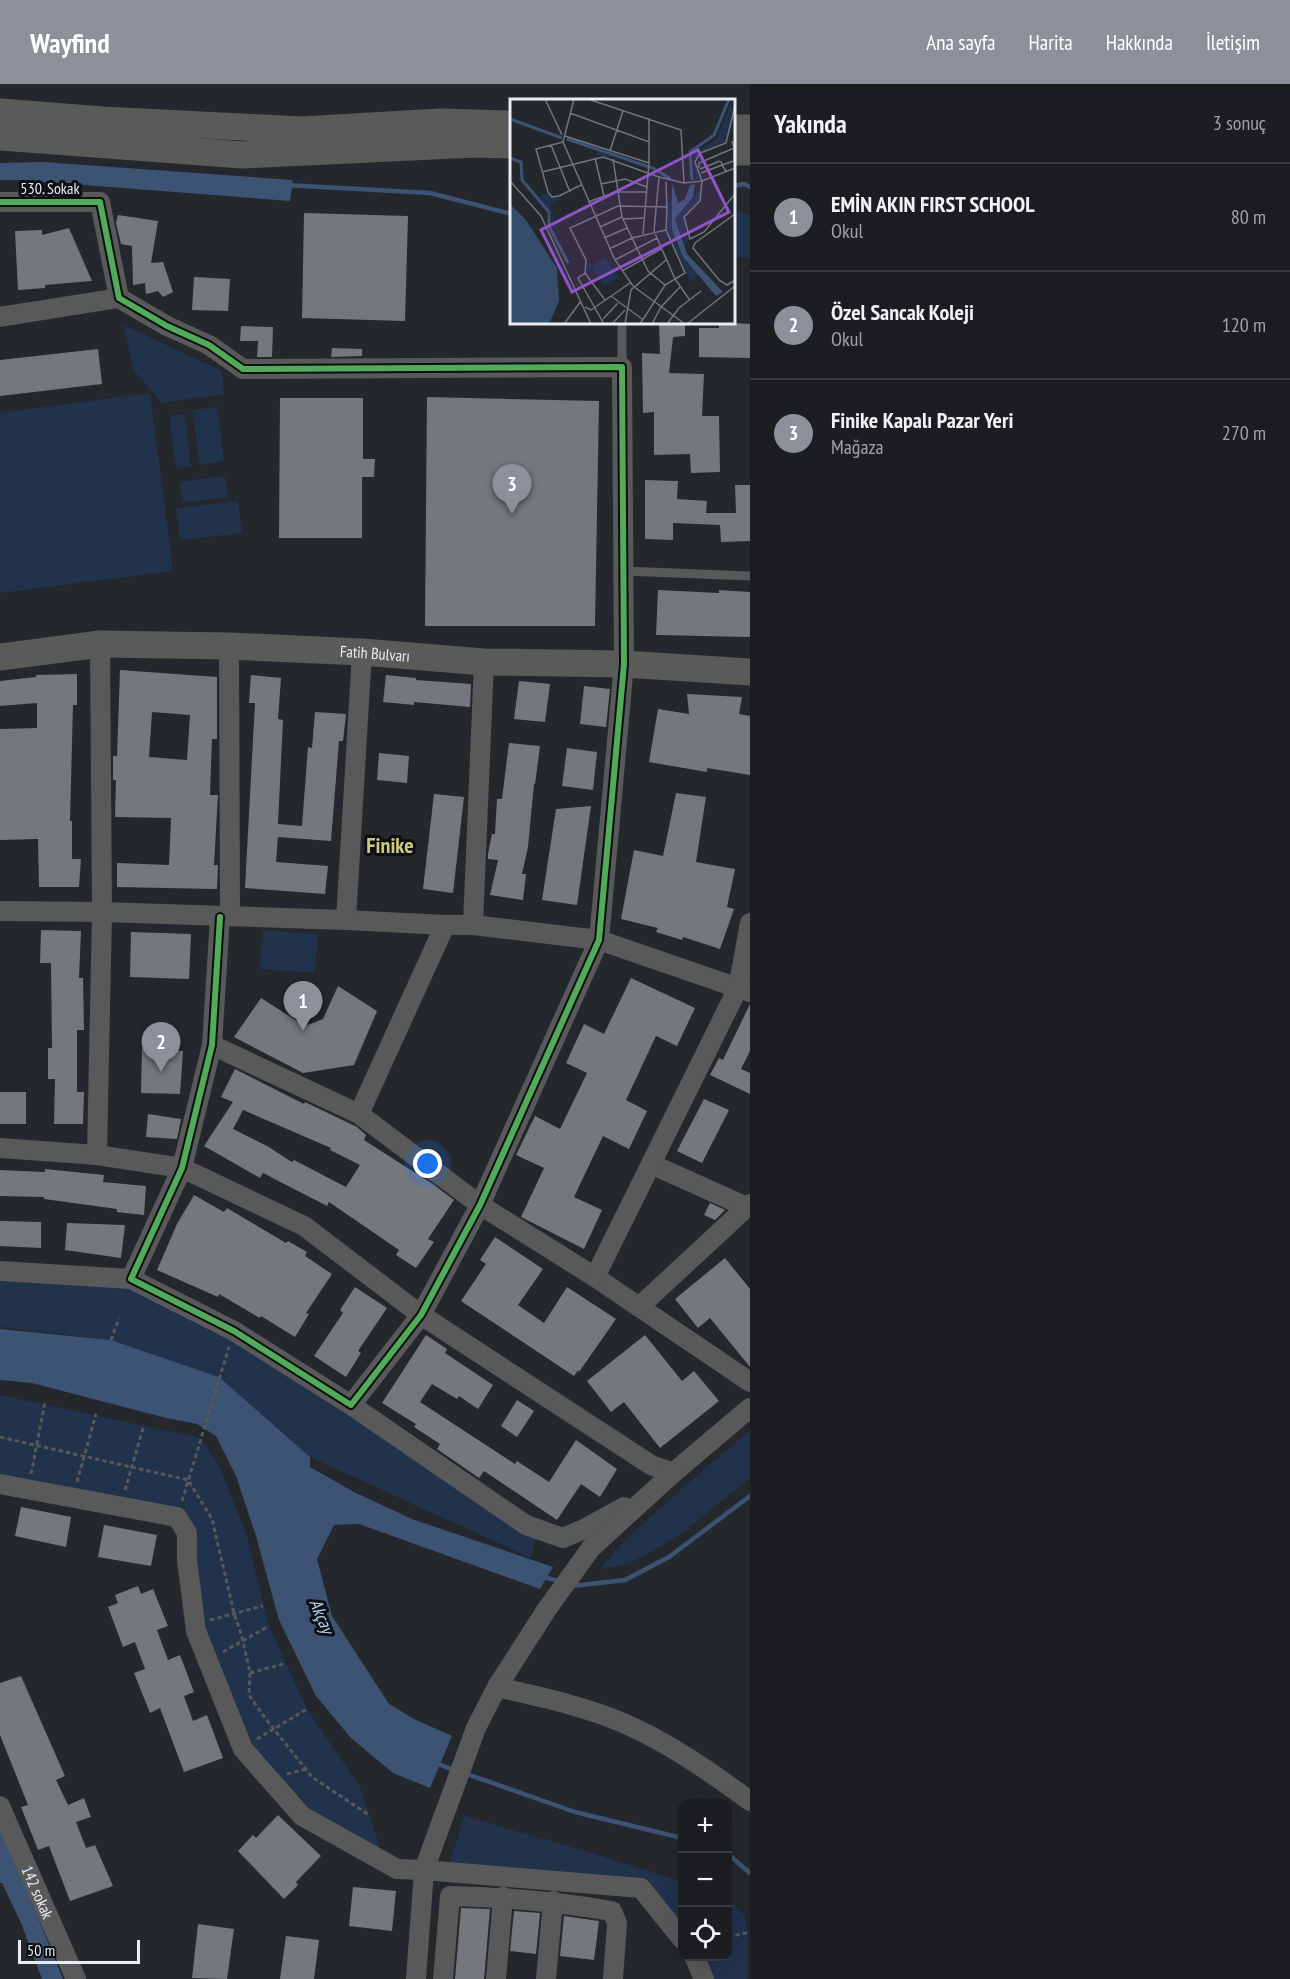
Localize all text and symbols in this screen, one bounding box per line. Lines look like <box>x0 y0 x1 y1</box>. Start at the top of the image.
text: Wayfind <box>30 24 110 61</box>
text: Ana sayfa <box>926 29 995 56</box>
text: Harita <box>1028 29 1073 56</box>
text: Hakkında <box>1106 29 1173 56</box>
text: İletişim <box>1206 29 1260 56</box>
inset map <box>510 99 735 324</box>
text: Yakında <box>774 107 847 140</box>
text: 3 sonuç <box>1213 110 1266 136</box>
street label: 530. Sokak <box>20 178 80 198</box>
text: EMİN AKIN FIRST SCHOOL <box>831 190 1035 218</box>
text: 1 <box>789 204 798 230</box>
text: 80 m <box>1231 204 1266 230</box>
text: Okul <box>831 218 863 244</box>
text: Özel Sancak Koleji <box>831 298 974 326</box>
text: 2 <box>789 312 798 338</box>
text: 120 m <box>1222 312 1266 338</box>
text: Okul <box>831 326 863 352</box>
text: Finike Kapalı Pazar Yeri <box>831 406 1013 434</box>
text: 3 <box>789 420 798 446</box>
text: 270 m <box>1222 420 1266 446</box>
text: Mağaza <box>831 434 884 460</box>
pin: 3 <box>492 464 532 514</box>
street label: Fatih Bulvarı <box>340 641 411 666</box>
district label: Finike <box>366 831 414 859</box>
pin: 1 <box>284 982 322 1031</box>
pin: 2 <box>142 1022 180 1072</box>
your location <box>413 1149 442 1178</box>
water label: Akçay <box>304 1595 340 1639</box>
map controls <box>678 1799 732 1961</box>
button: + <box>678 1799 732 1853</box>
button: − <box>678 1853 732 1907</box>
street label: 142 sokak <box>17 1862 59 1923</box>
button: locate <box>678 1907 732 1961</box>
scale bar <box>18 1937 140 1964</box>
text: 50 m <box>27 1940 55 1960</box>

